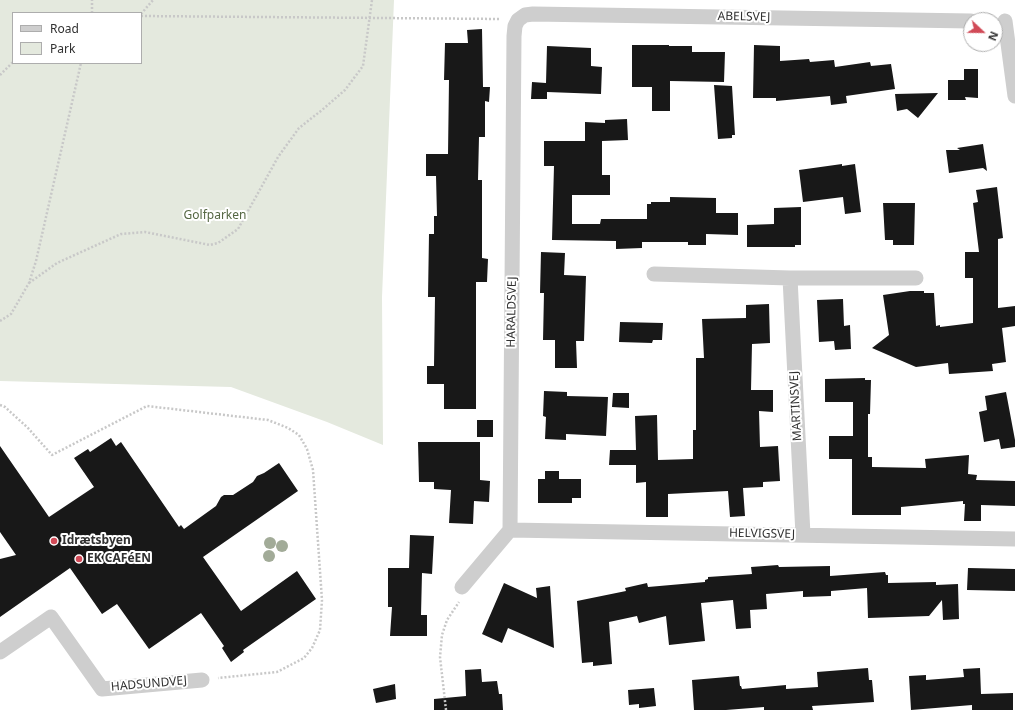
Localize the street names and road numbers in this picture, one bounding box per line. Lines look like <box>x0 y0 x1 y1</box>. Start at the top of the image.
street label: ABELSVEJ <box>717 9 771 25</box>
street label: HARALDSVEJ <box>504 276 520 348</box>
street label: MARTINSVEJ <box>787 371 805 441</box>
street label: HELVIGSVEJ <box>729 526 795 542</box>
street label: HADSUNDVEJ <box>110 674 188 694</box>

